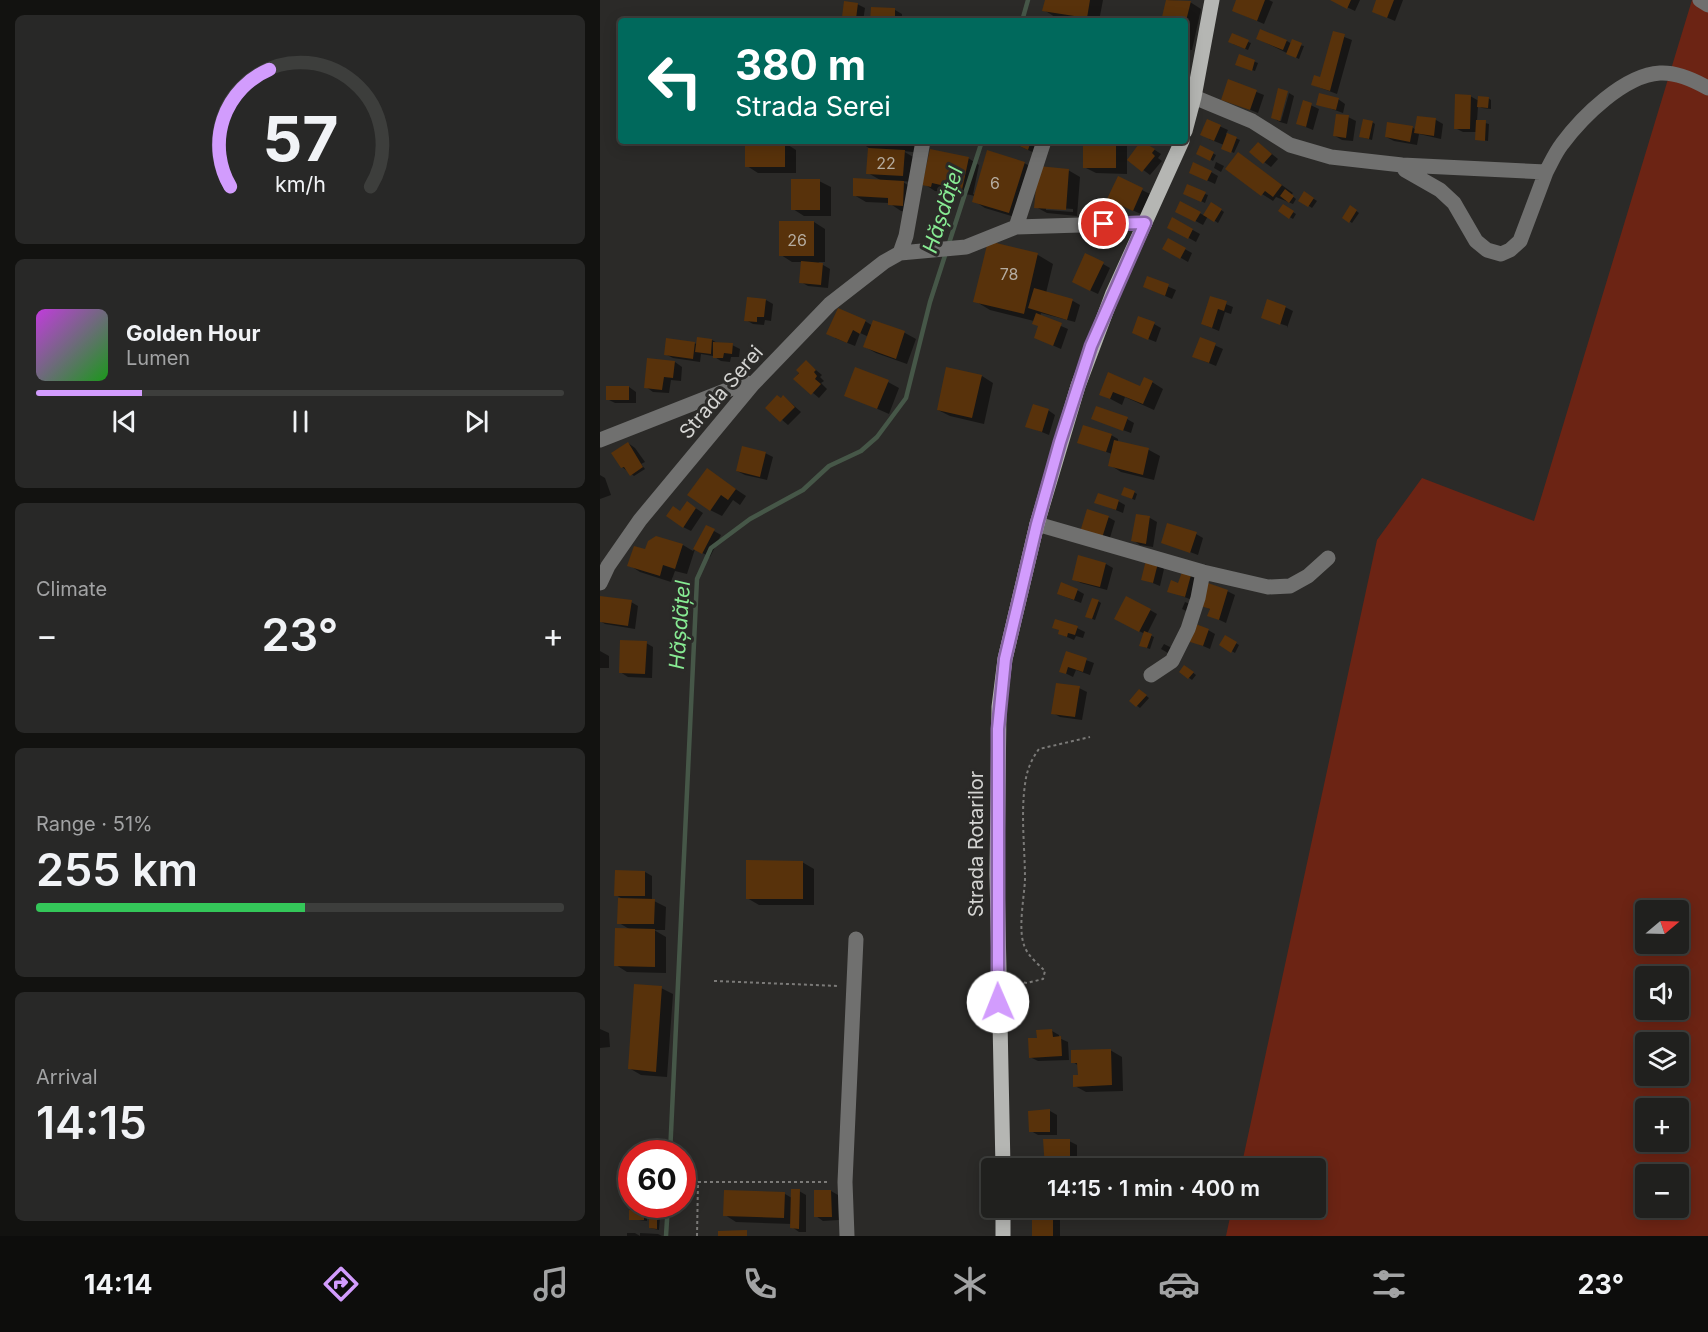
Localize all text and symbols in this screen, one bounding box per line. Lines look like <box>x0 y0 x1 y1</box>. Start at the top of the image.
text: 380 m <box>735 39 866 90</box>
icon: left <box>636 42 714 120</box>
text: Strada Serei <box>735 90 891 123</box>
text: 57 <box>262 101 338 176</box>
house number: 22 <box>876 153 896 173</box>
water label: Hășdățel <box>917 163 968 256</box>
text: km/h <box>275 171 325 197</box>
house number: 6 <box>990 173 1000 193</box>
pin <box>1078 198 1129 249</box>
icon: arrive <box>1087 207 1120 240</box>
house number: 26 <box>787 230 807 250</box>
house number: 78 <box>1000 264 1018 284</box>
text: Golden Hour <box>126 320 260 346</box>
street label: Strada Serei <box>674 341 768 443</box>
text: Lumen <box>126 346 190 370</box>
icon: previous <box>108 405 141 438</box>
icon: pause <box>284 405 317 438</box>
icon: next <box>460 405 493 438</box>
text: Climate <box>36 577 107 601</box>
water label: Hășdățel <box>664 579 695 670</box>
text: 23° <box>262 607 338 662</box>
text: − <box>36 615 58 655</box>
text: + <box>542 615 564 655</box>
street label: Strada Rotarilor <box>964 770 988 917</box>
text: Range · 51% <box>36 812 153 836</box>
text: 255 km <box>36 842 198 897</box>
north arrow <box>1635 900 1689 954</box>
map controls <box>1635 900 1689 1218</box>
button: sound <box>1635 966 1689 1020</box>
position arrow <box>966 970 1030 1034</box>
button: layers <box>1635 1032 1689 1086</box>
text: Arrival <box>36 1065 98 1089</box>
text: 14:15 <box>36 1095 147 1150</box>
button: + <box>1635 1098 1689 1152</box>
speed limit sign: 60 <box>618 1140 696 1218</box>
button: − <box>1635 1164 1689 1218</box>
text: 14:15 · 1 min · 400 m <box>1047 1175 1260 1201</box>
icon: directions <box>320 1263 362 1305</box>
icon: music <box>530 1263 572 1305</box>
icon: phone <box>739 1263 781 1305</box>
icon: climate <box>949 1263 991 1305</box>
icon: car <box>1158 1263 1200 1305</box>
icon: filters <box>1368 1263 1410 1305</box>
text: 14:14 <box>84 1268 153 1301</box>
text: 23° <box>1578 1268 1624 1301</box>

